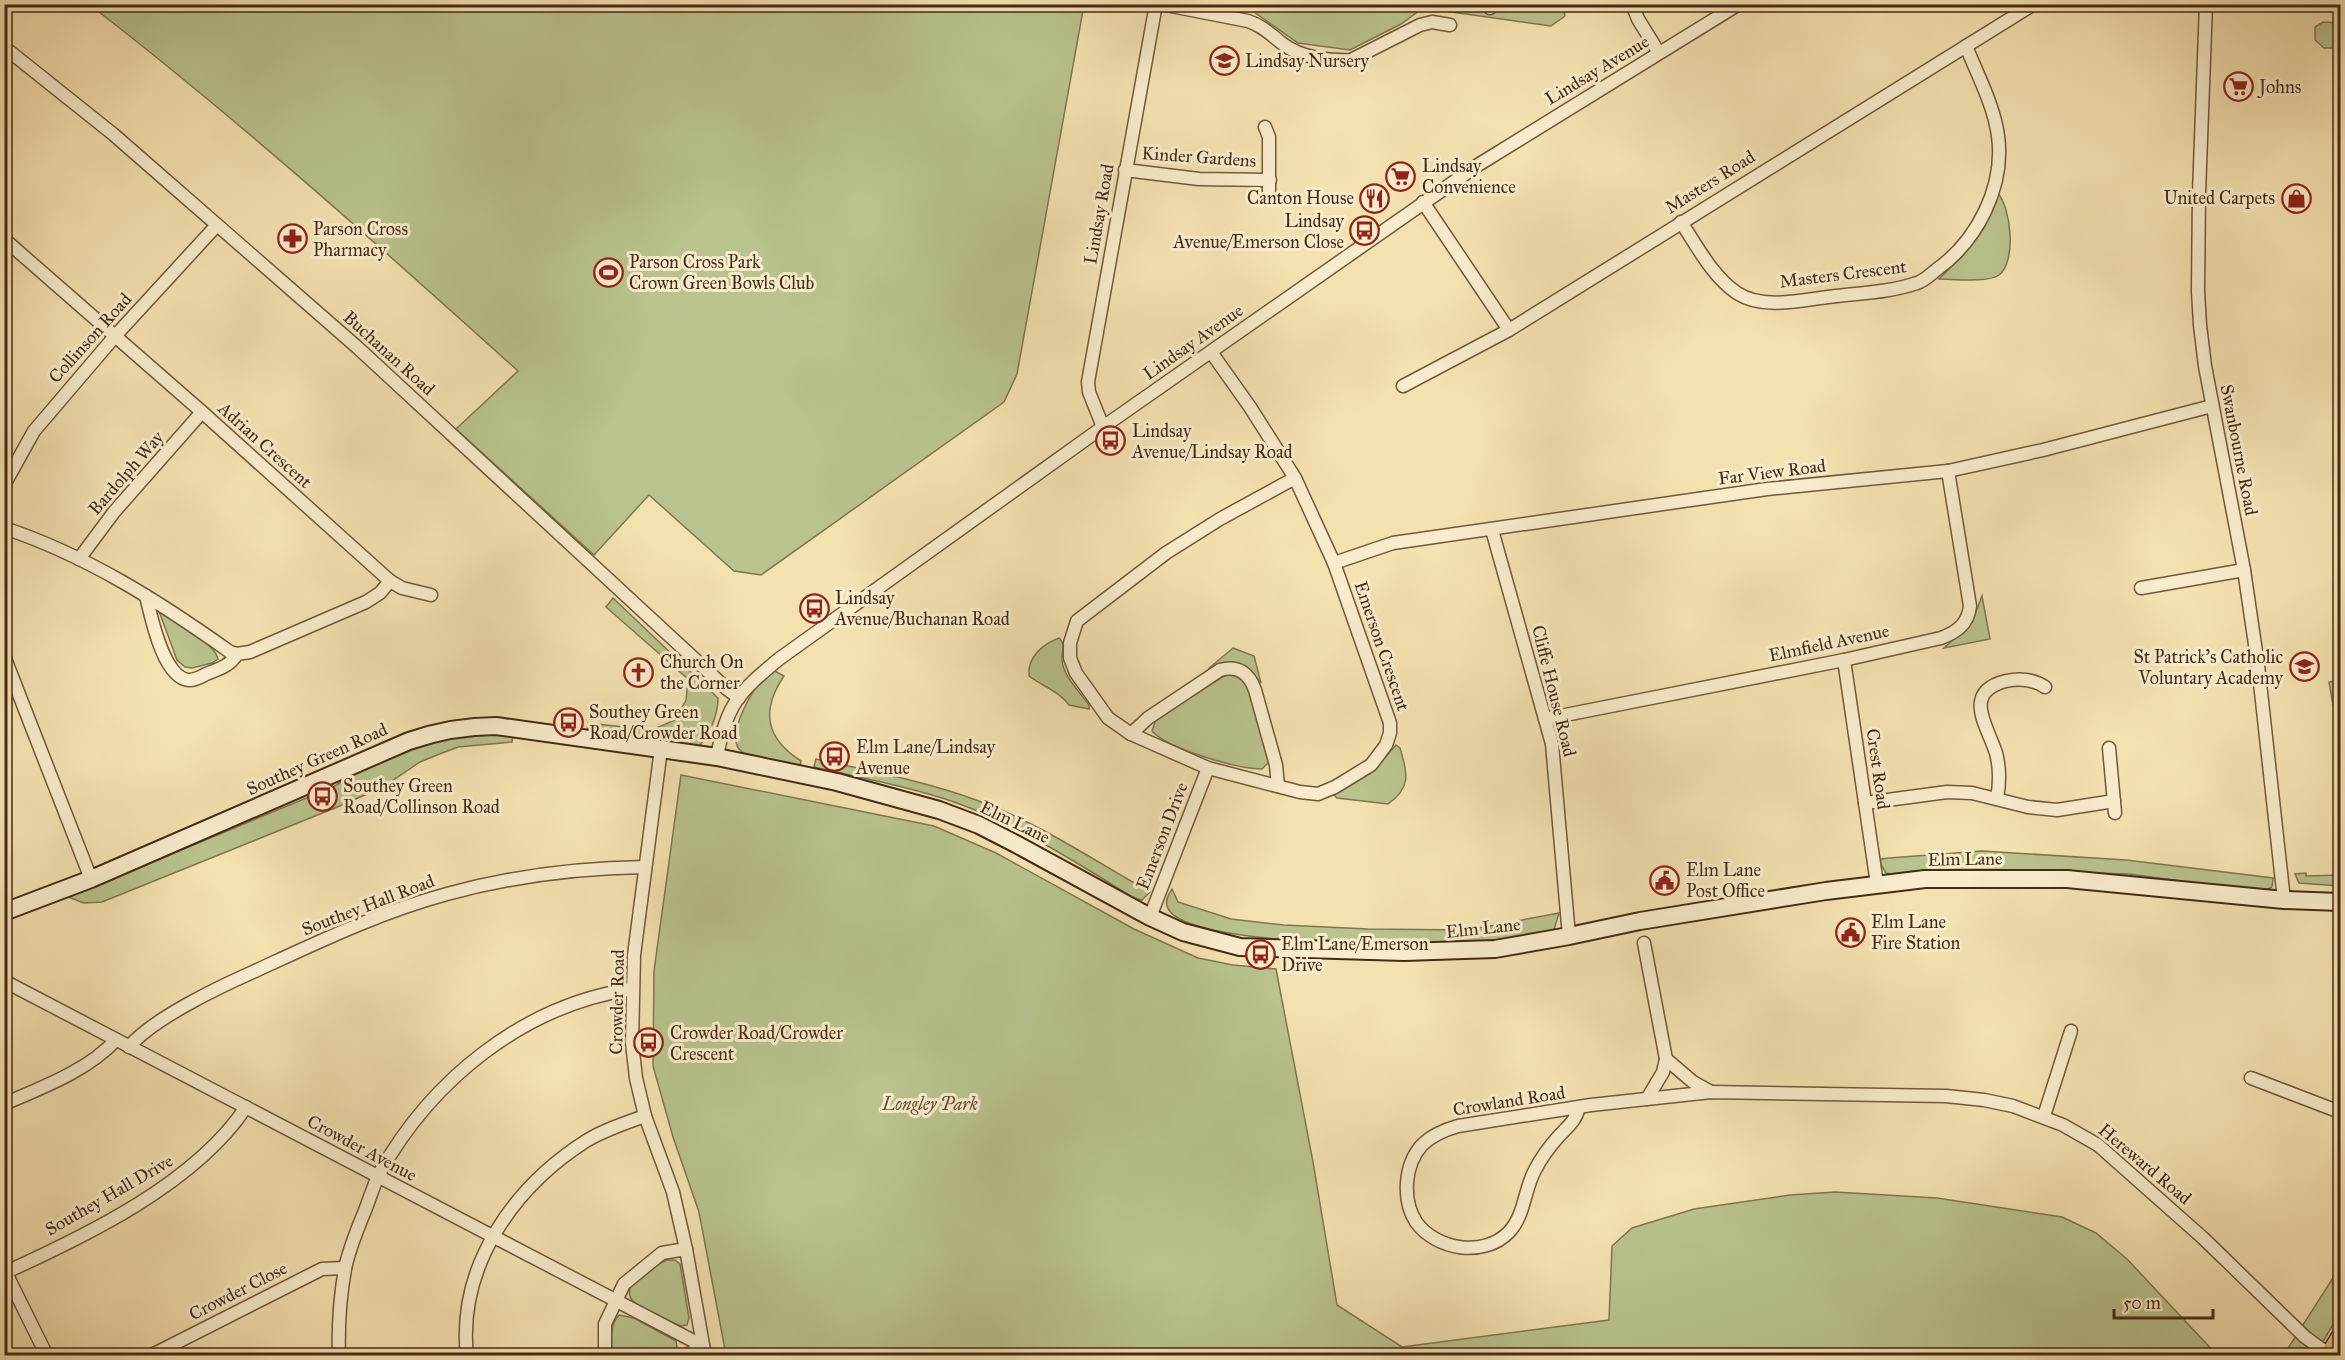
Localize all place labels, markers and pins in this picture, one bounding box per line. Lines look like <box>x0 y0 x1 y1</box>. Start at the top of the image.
school or university icon: Lindsay Nursery <box>1208 45 1240 77</box>
place label: Lindsay Nursery <box>1245 50 1369 72</box>
supermarket icon: Johns <box>2222 71 2254 103</box>
place label: Johns <box>2257 76 2301 99</box>
place label: Lindsay Convenience <box>1422 155 1516 198</box>
supermarket icon: Lindsay Convenience <box>1385 160 1417 192</box>
restaurant icon: Canton House <box>1359 182 1391 214</box>
shop icon: United Carpets <box>2280 182 2312 214</box>
place label: Canton House <box>1247 187 1354 209</box>
place label: United Carpets <box>2164 187 2275 209</box>
place label: Lindsay Avenue/Emerson Close <box>1172 210 1345 253</box>
bus stop icon: Lindsay Avenue/Emerson Close <box>1349 215 1381 247</box>
place label: Parson Cross Pharmacy <box>313 218 408 261</box>
pharmacy icon: Parson Cross Pharmacy <box>276 223 308 255</box>
place label: Parson Cross Park Crown Green Bowls Club <box>629 251 815 294</box>
sports icon: Parson Cross Park Crown Green Bowls Club <box>592 256 624 288</box>
place label: Lindsay Avenue/Lindsay Road <box>1131 420 1293 463</box>
bus stop icon: Lindsay Avenue/Lindsay Road <box>1095 425 1127 457</box>
place label: Lindsay Avenue/Buchanan Road <box>834 587 1010 630</box>
bus stop icon: Lindsay Avenue/Buchanan Road <box>798 592 830 624</box>
place label: St Patrick's Catholic Voluntary Academy <box>2133 646 2284 689</box>
place label: Church On the Corner <box>660 651 744 694</box>
school or university icon: St Patrick's Catholic Voluntary Academy <box>2288 651 2320 683</box>
church icon: Church On the Corner <box>623 656 655 688</box>
place label: Southey Green Road/Crowder Road <box>589 701 737 744</box>
bus stop icon: Southey Green Road/Crowder Road <box>552 706 584 738</box>
place label: Elm Lane/Lindsay Avenue <box>855 736 996 779</box>
bus stop icon: Elm Lane/Lindsay Avenue <box>819 741 851 773</box>
place label: Southey Green Road/Collinson Road <box>343 775 500 818</box>
bus stop icon: Southey Green Road/Collinson Road <box>306 780 338 812</box>
place label: Elm Lane Post Office <box>1686 859 1765 902</box>
public building icon: Elm Lane Post Office <box>1649 864 1681 896</box>
place label: Elm Lane Fire Station <box>1871 911 1960 954</box>
public building icon: Elm Lane Fire Station <box>1834 916 1866 948</box>
place label: Elm Lane/Emerson Drive <box>1281 933 1429 976</box>
bus stop icon: Elm Lane/Emerson Drive <box>1244 938 1276 970</box>
place label: Crowder Road/Crowder Crescent <box>670 1022 843 1065</box>
bus stop icon: Crowder Road/Crowder Crescent <box>633 1027 665 1059</box>

